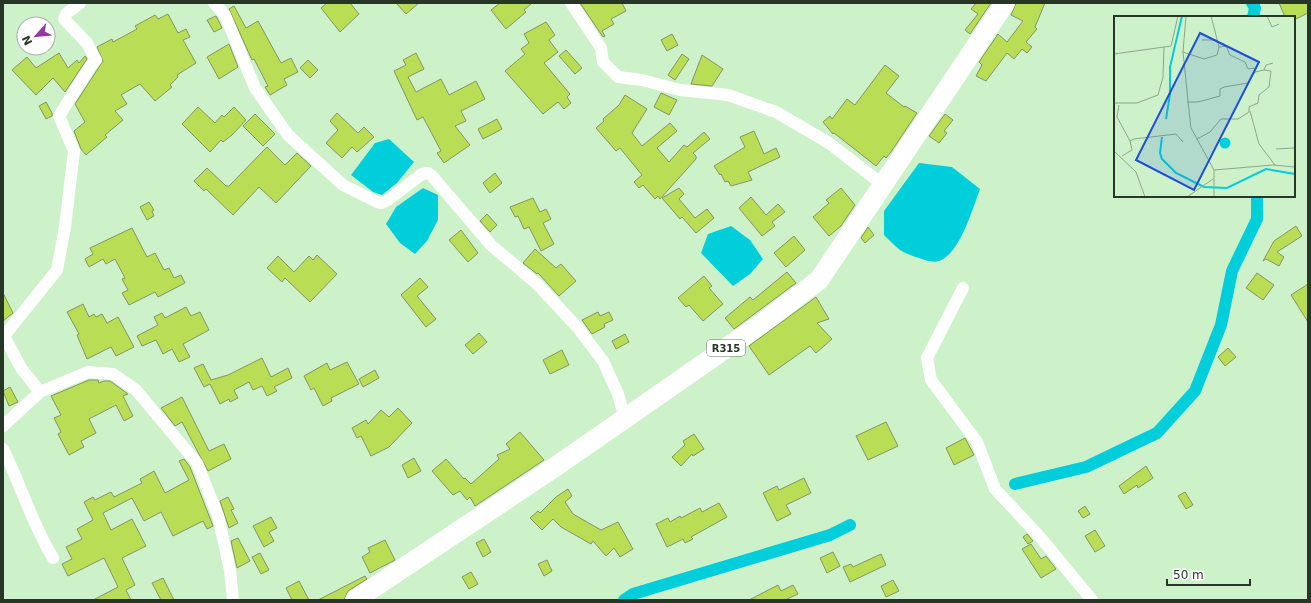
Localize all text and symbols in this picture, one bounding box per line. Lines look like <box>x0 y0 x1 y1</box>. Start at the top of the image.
north arrow <box>16 16 56 56</box>
inset map <box>1114 16 1295 197</box>
text: N <box>20 33 35 47</box>
road number: R315 <box>707 340 745 356</box>
scale bar <box>1167 561 1250 587</box>
text: 50 m <box>1173 568 1204 582</box>

